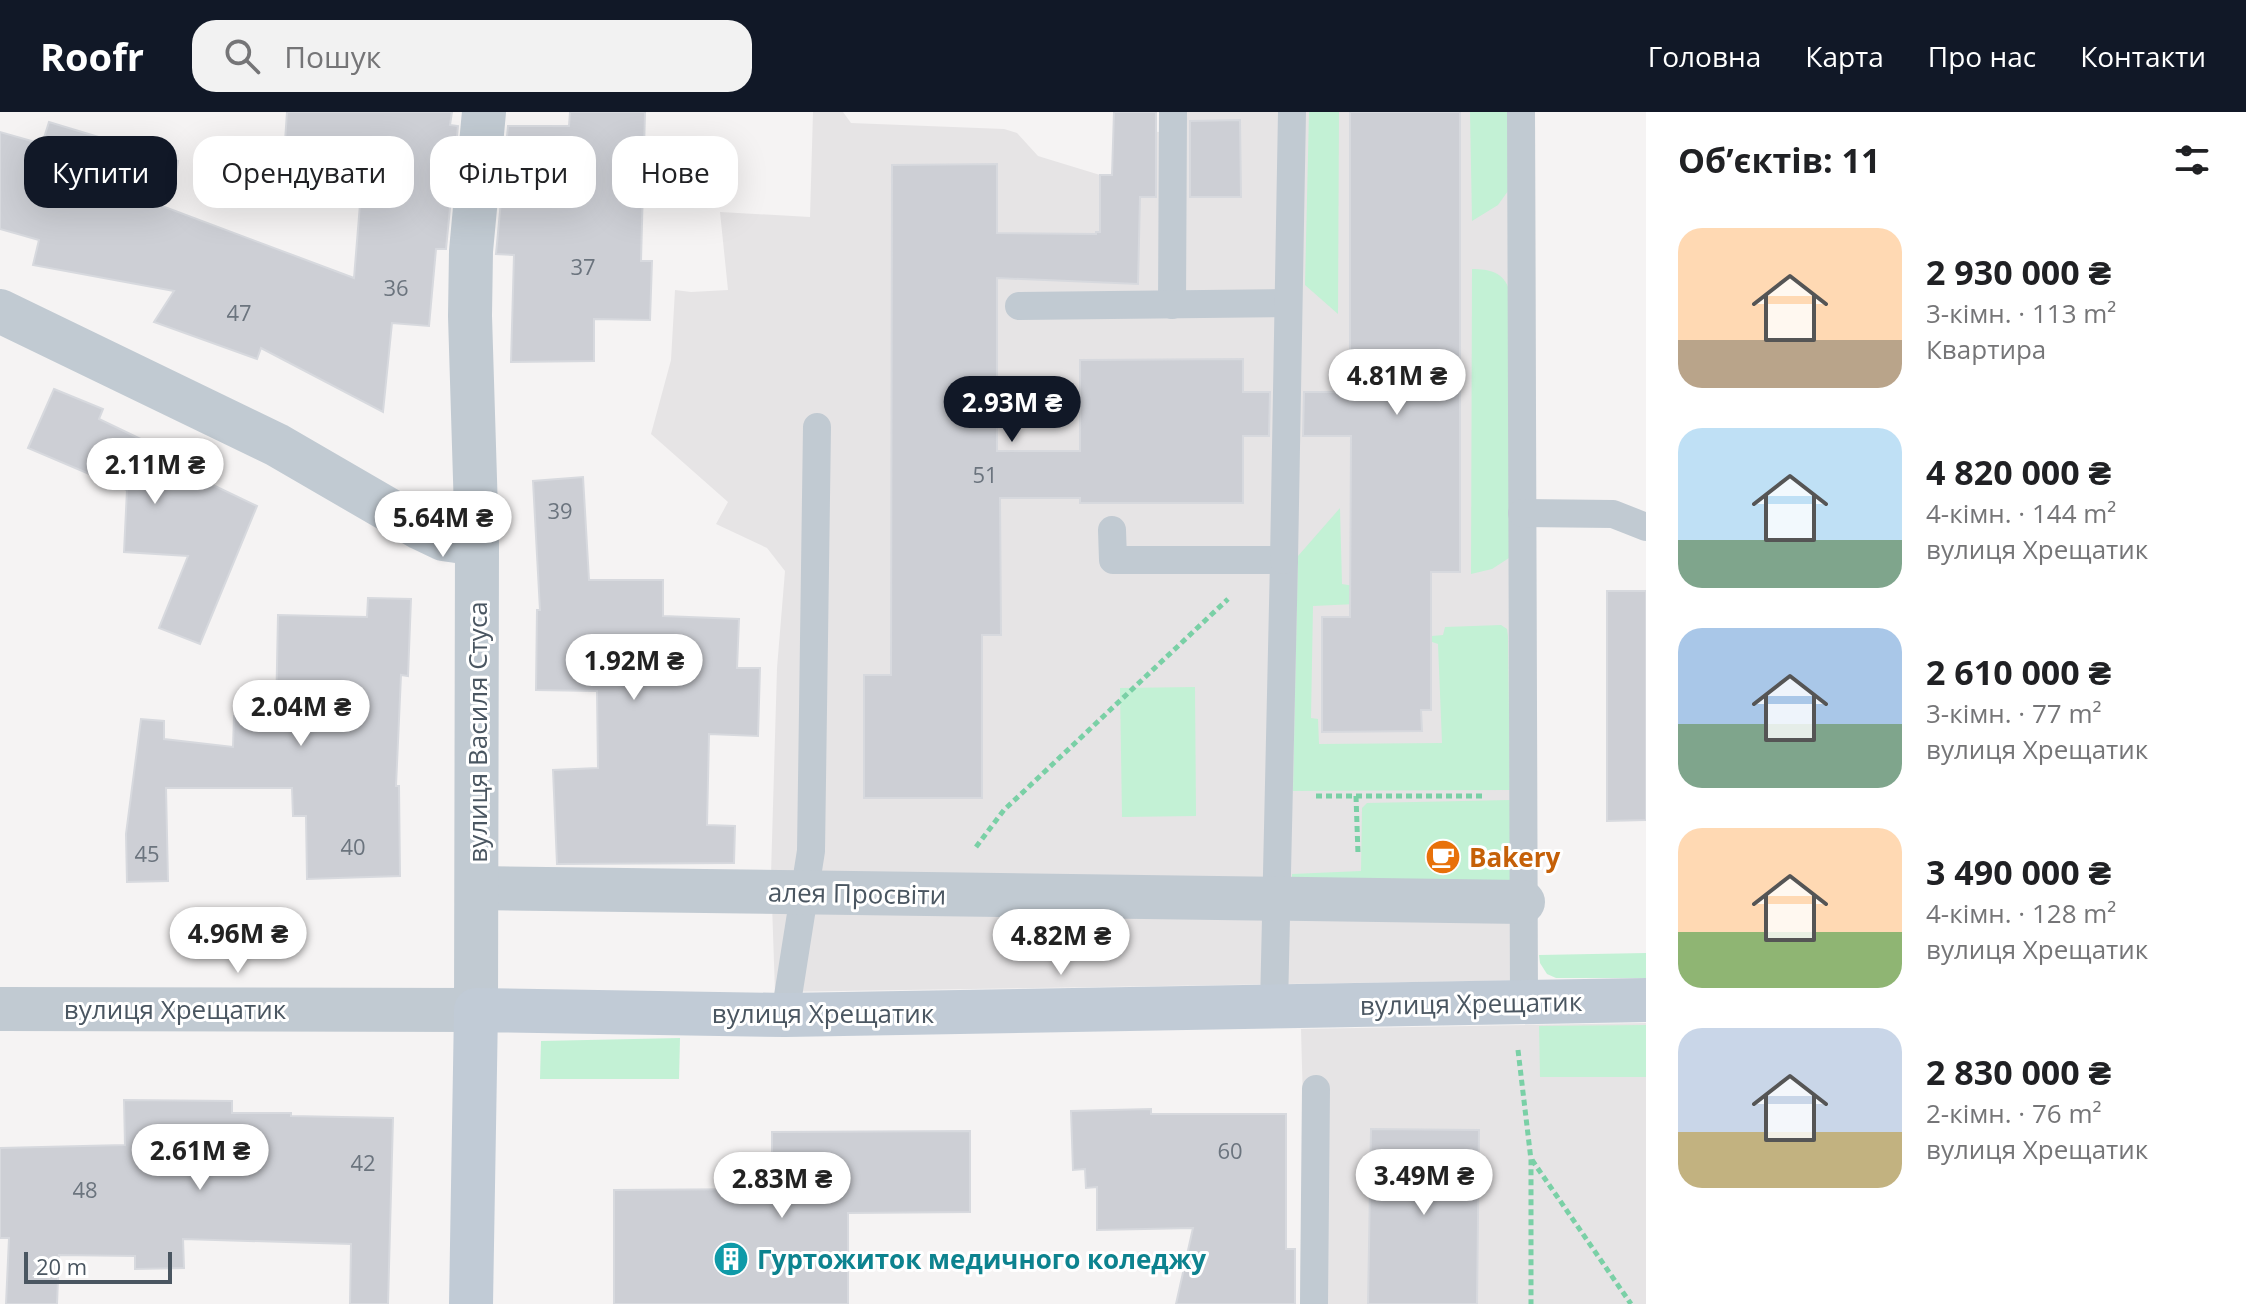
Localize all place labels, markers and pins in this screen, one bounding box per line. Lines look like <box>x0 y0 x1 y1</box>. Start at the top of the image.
pin: 4.81M ₴ <box>1323 349 1471 417</box>
pin: 2.93M ₴ <box>938 376 1086 444</box>
pin: 2.11M ₴ <box>81 438 229 506</box>
pin: 5.64M ₴ <box>369 491 517 559</box>
pin: 1.92M ₴ <box>560 634 708 702</box>
pin: 2.04M ₴ <box>227 680 375 748</box>
cafe icon: Bakery <box>1424 838 1462 876</box>
place label: Bakery <box>1469 839 1560 875</box>
pin: 4.96M ₴ <box>164 907 312 975</box>
pin: 4.82M ₴ <box>987 909 1135 977</box>
pin: 2.61M ₴ <box>126 1124 274 1192</box>
pin: 3.49M ₴ <box>1350 1149 1498 1217</box>
pin: 2.83M ₴ <box>708 1152 856 1220</box>
building icon: Гуртожиток медичного коледжу <box>712 1240 750 1278</box>
place label: Гуртожиток медичного коледжу <box>757 1241 1206 1277</box>

